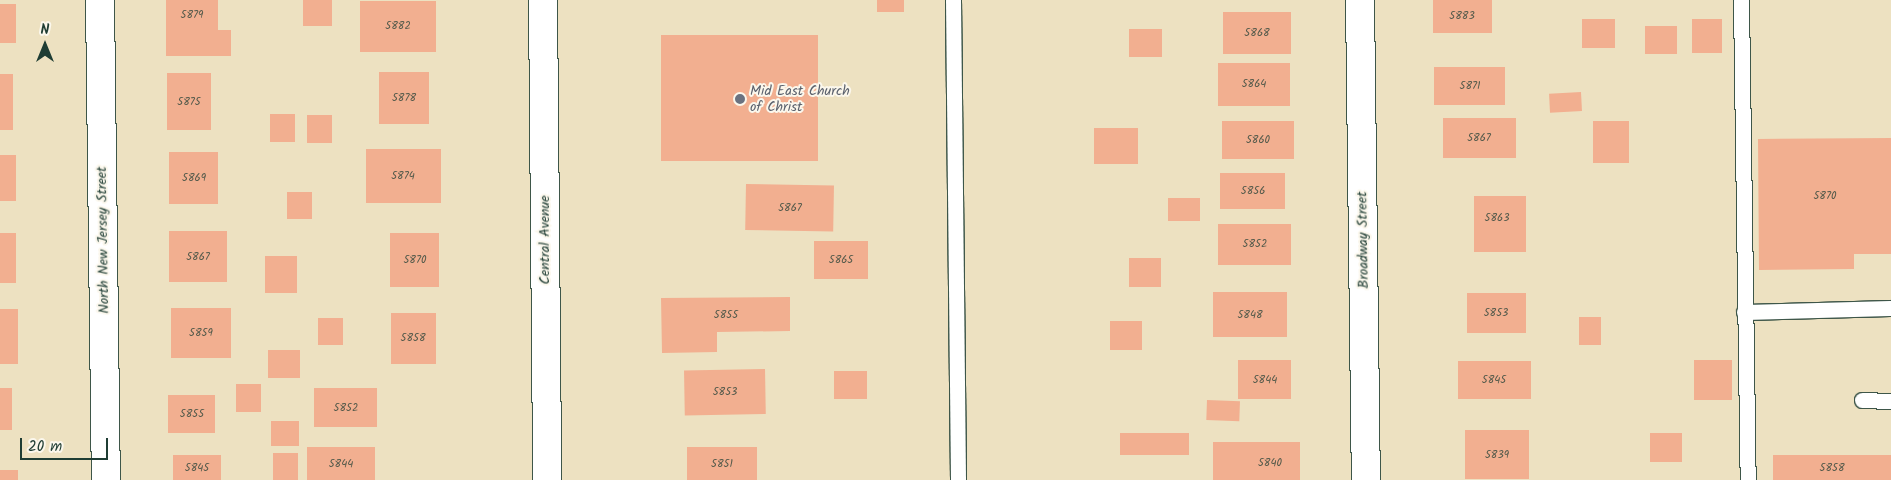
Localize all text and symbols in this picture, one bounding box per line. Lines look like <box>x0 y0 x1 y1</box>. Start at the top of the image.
house number: 5879 <box>181 8 203 22</box>
house number: 5883 <box>1449 9 1475 23</box>
text: N <box>41 19 49 41</box>
house number: 5882 <box>385 19 411 33</box>
north arrow <box>20 20 70 70</box>
house number: 5868 <box>1244 26 1270 40</box>
house number: 5864 <box>1242 77 1266 91</box>
house number: 5871 <box>1459 79 1481 93</box>
place label: Mid East Church of Christ <box>750 83 850 115</box>
house number: 5878 <box>392 91 416 105</box>
marker: Mid East Church of Christ <box>734 93 746 105</box>
house number: 5875 <box>177 95 201 109</box>
house number: 5867 <box>1467 131 1491 145</box>
house number: 5860 <box>1246 133 1270 147</box>
street label: North New Jersey Street <box>93 166 113 314</box>
house number: 5874 <box>391 169 415 183</box>
house number: 5869 <box>182 171 206 185</box>
house number: 5856 <box>1241 184 1265 198</box>
house number: 5870 <box>1813 189 1837 203</box>
street label: Broadway Street <box>1354 191 1372 289</box>
street label: Central Avenue <box>537 195 553 285</box>
house number: 5867 <box>778 201 802 215</box>
house number: 5863 <box>1485 211 1509 225</box>
house number: 5852 <box>1243 237 1267 251</box>
house number: 5867 <box>186 250 210 264</box>
house number: 5870 <box>403 253 427 267</box>
house number: 5865 <box>829 253 853 267</box>
house number: 5853 <box>1484 306 1508 320</box>
house number: 5855 <box>714 308 738 322</box>
house number: 5848 <box>1237 308 1263 322</box>
house number: 5859 <box>189 326 213 340</box>
house number: 5858 <box>400 331 426 345</box>
house number: 5844 <box>1253 373 1277 387</box>
house number: 5845 <box>1482 373 1506 387</box>
house number: 5853 <box>713 385 737 399</box>
house number: 5852 <box>334 401 358 415</box>
house number: 5855 <box>180 407 204 421</box>
scale bar <box>22 428 110 460</box>
text: 20 m <box>28 435 62 459</box>
house number: 5839 <box>1485 448 1509 462</box>
house number: 5840 <box>1258 456 1282 470</box>
house number: 5844 <box>329 457 353 471</box>
house number: 5851 <box>711 457 733 471</box>
house number: 5845 <box>185 461 209 475</box>
house number: 5858 <box>1819 461 1845 475</box>

